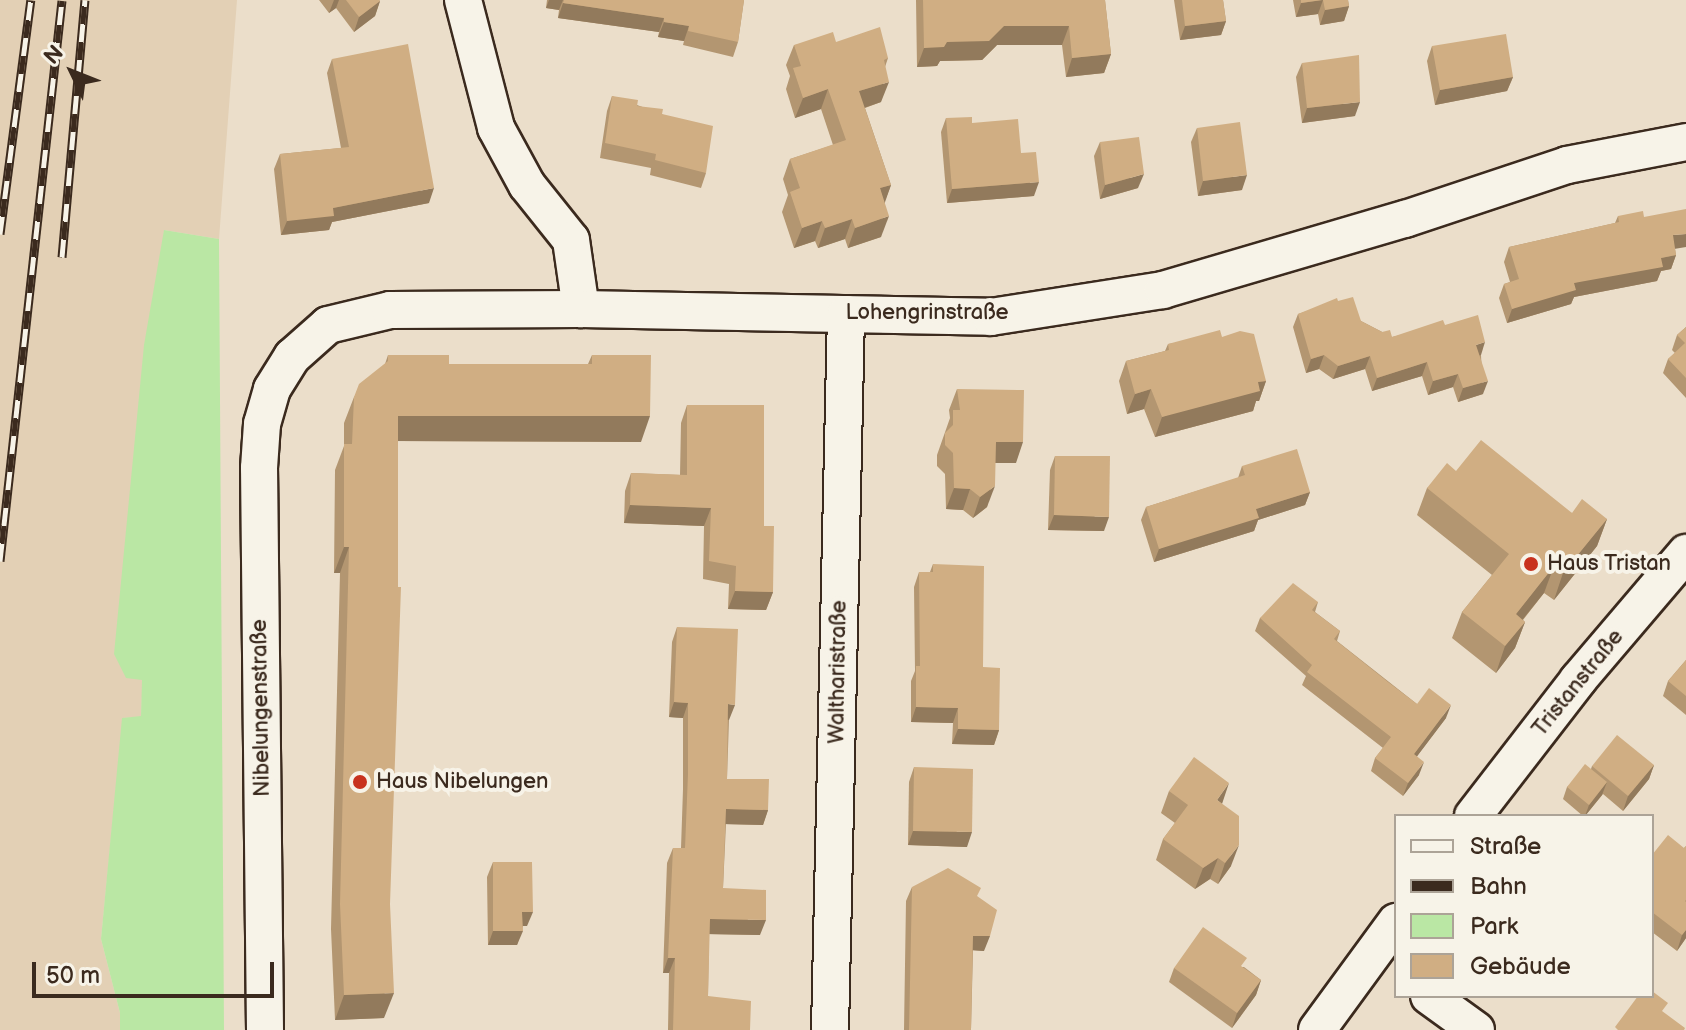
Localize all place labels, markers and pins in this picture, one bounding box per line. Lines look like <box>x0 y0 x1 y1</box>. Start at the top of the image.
place label: Haus Tristan <box>1547 551 1672 577</box>
marker: Haus Tristan <box>1522 555 1540 573</box>
place label: Haus Nibelungen <box>376 769 549 795</box>
marker: Haus Nibelungen <box>351 773 369 791</box>

